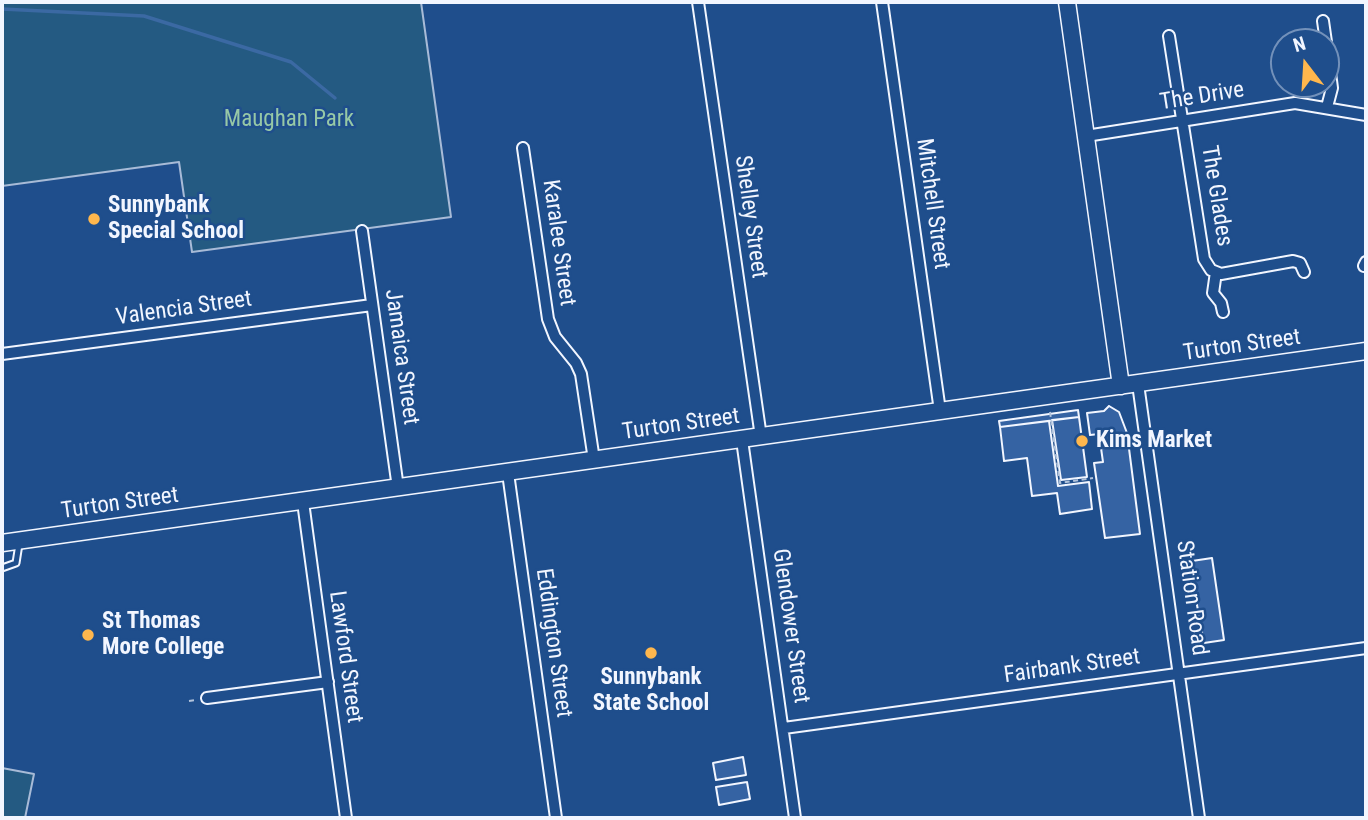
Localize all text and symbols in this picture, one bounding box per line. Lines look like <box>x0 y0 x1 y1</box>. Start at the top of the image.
north arrow <box>1270 28 1340 98</box>
text: N <box>1290 32 1308 57</box>
street label: The Drive <box>1158 77 1246 117</box>
park label: Maughan Park <box>224 106 354 134</box>
street label: Mitchell Street <box>909 137 955 271</box>
street label: The Glades <box>1194 144 1238 248</box>
street label: Shelley Street <box>728 154 772 280</box>
street label: Karalee Street <box>535 178 581 308</box>
place label: Sunnybank Special School <box>108 192 244 246</box>
marker: Sunnybank Special School <box>86 211 102 227</box>
street label: Valencia Street <box>114 286 254 332</box>
street label: Jamaica Street <box>378 287 424 427</box>
street label: Turton Street <box>1182 324 1302 368</box>
street label: Turton Street <box>621 403 741 447</box>
place label: Kims Market <box>1096 427 1212 455</box>
marker: Kims Market <box>1074 433 1090 449</box>
street label: Turton Street <box>60 482 180 526</box>
street label: Station Road <box>1169 539 1213 657</box>
street label: Glendower Street <box>766 547 814 705</box>
street label: Eddington Street <box>529 567 577 719</box>
street label: Lawford Street <box>322 589 368 725</box>
place label: St Thomas More College <box>102 608 224 662</box>
marker: St Thomas More College <box>80 627 96 643</box>
street label: Fairbank Street <box>1002 644 1142 690</box>
marker: Sunnybank State School <box>643 645 659 661</box>
place label: Sunnybank State School <box>593 664 709 718</box>

